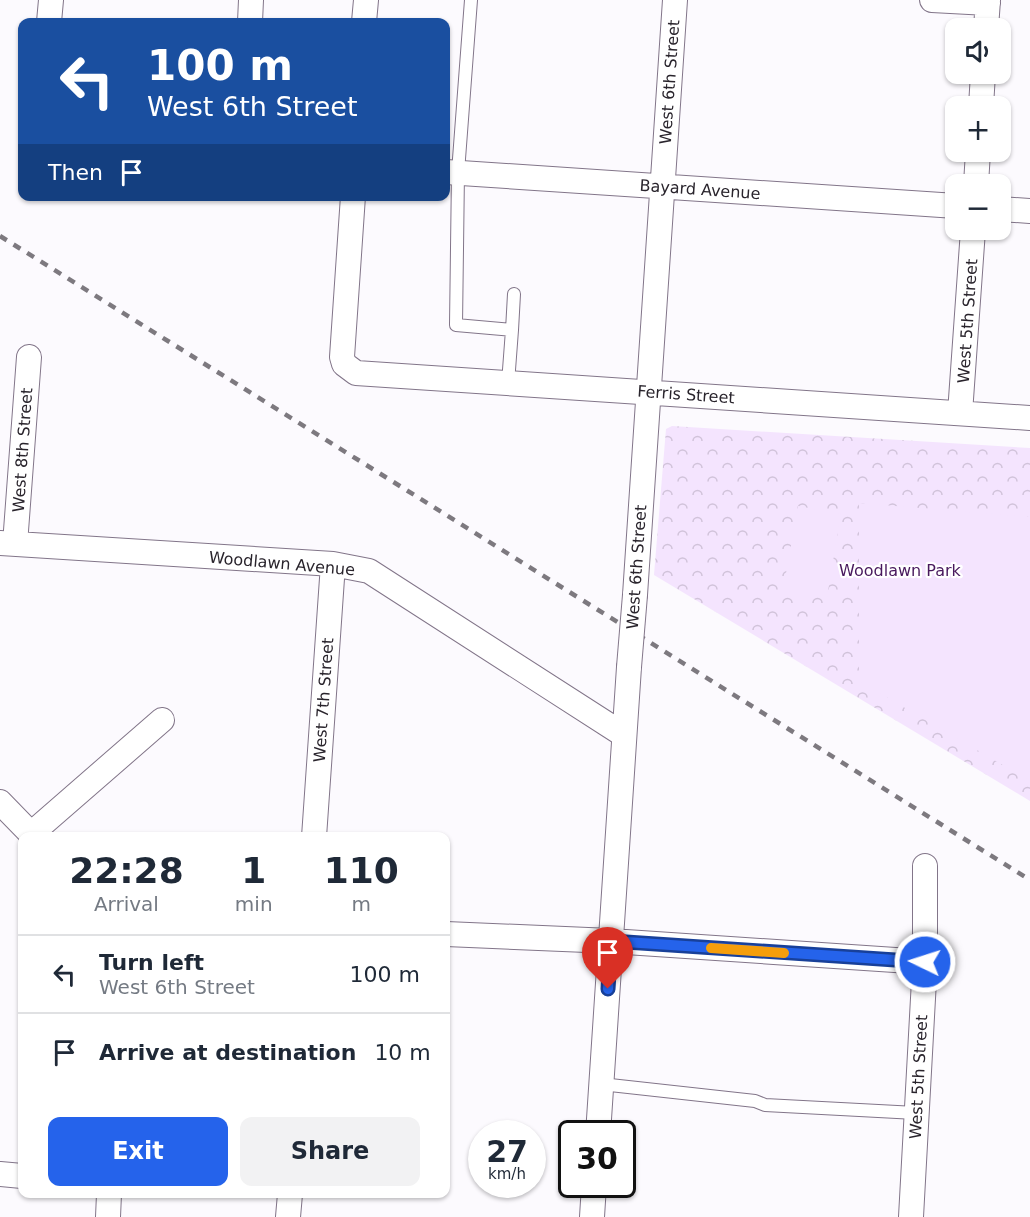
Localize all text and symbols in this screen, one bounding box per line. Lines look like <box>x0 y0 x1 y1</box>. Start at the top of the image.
map controls <box>945 18 1011 240</box>
button: sound <box>945 18 1011 84</box>
street label: West 6th Street <box>656 19 683 145</box>
text: 100 m <box>147 41 293 90</box>
icon: left <box>48 42 126 120</box>
text: West 6th Street <box>147 91 357 122</box>
button: + <box>945 96 1011 162</box>
icon: arrive <box>115 156 148 189</box>
text: Then <box>48 160 103 185</box>
button: − <box>945 174 1011 240</box>
street label: Bayard Avenue <box>639 176 761 203</box>
street label: West 5th Street <box>954 258 981 384</box>
street label: Ferris Street <box>637 382 735 407</box>
street label: West 8th Street <box>9 387 36 513</box>
street label: West 6th Street <box>623 504 650 630</box>
street label: Woodlawn Avenue <box>208 548 356 579</box>
park label: Woodlawn Park <box>839 561 962 580</box>
street label: West 7th Street <box>310 637 337 763</box>
text: 22:28 <box>69 850 184 891</box>
text: 1 <box>241 850 266 891</box>
text: 110 <box>324 850 399 891</box>
text: Arrival <box>94 892 159 916</box>
text: min <box>235 892 273 916</box>
text: m <box>352 892 371 916</box>
pin <box>582 927 633 989</box>
position arrow <box>893 930 957 994</box>
icon: arrive <box>591 936 624 969</box>
text: Turn left <box>99 950 204 975</box>
icon: left <box>48 958 81 991</box>
text: 100 m <box>350 962 420 987</box>
text: West 6th Street <box>99 975 255 999</box>
street label: West 5th Street <box>906 1014 931 1140</box>
icon: arrive <box>48 1036 81 1069</box>
text: Arrive at destination <box>99 1040 356 1065</box>
text: 10 m <box>374 1040 431 1065</box>
button: Exit <box>48 1117 228 1186</box>
button: Share <box>240 1117 420 1186</box>
speed limit sign: 30 <box>558 1120 636 1198</box>
text: 27 <box>486 1134 528 1169</box>
text: km/h <box>488 1165 526 1183</box>

